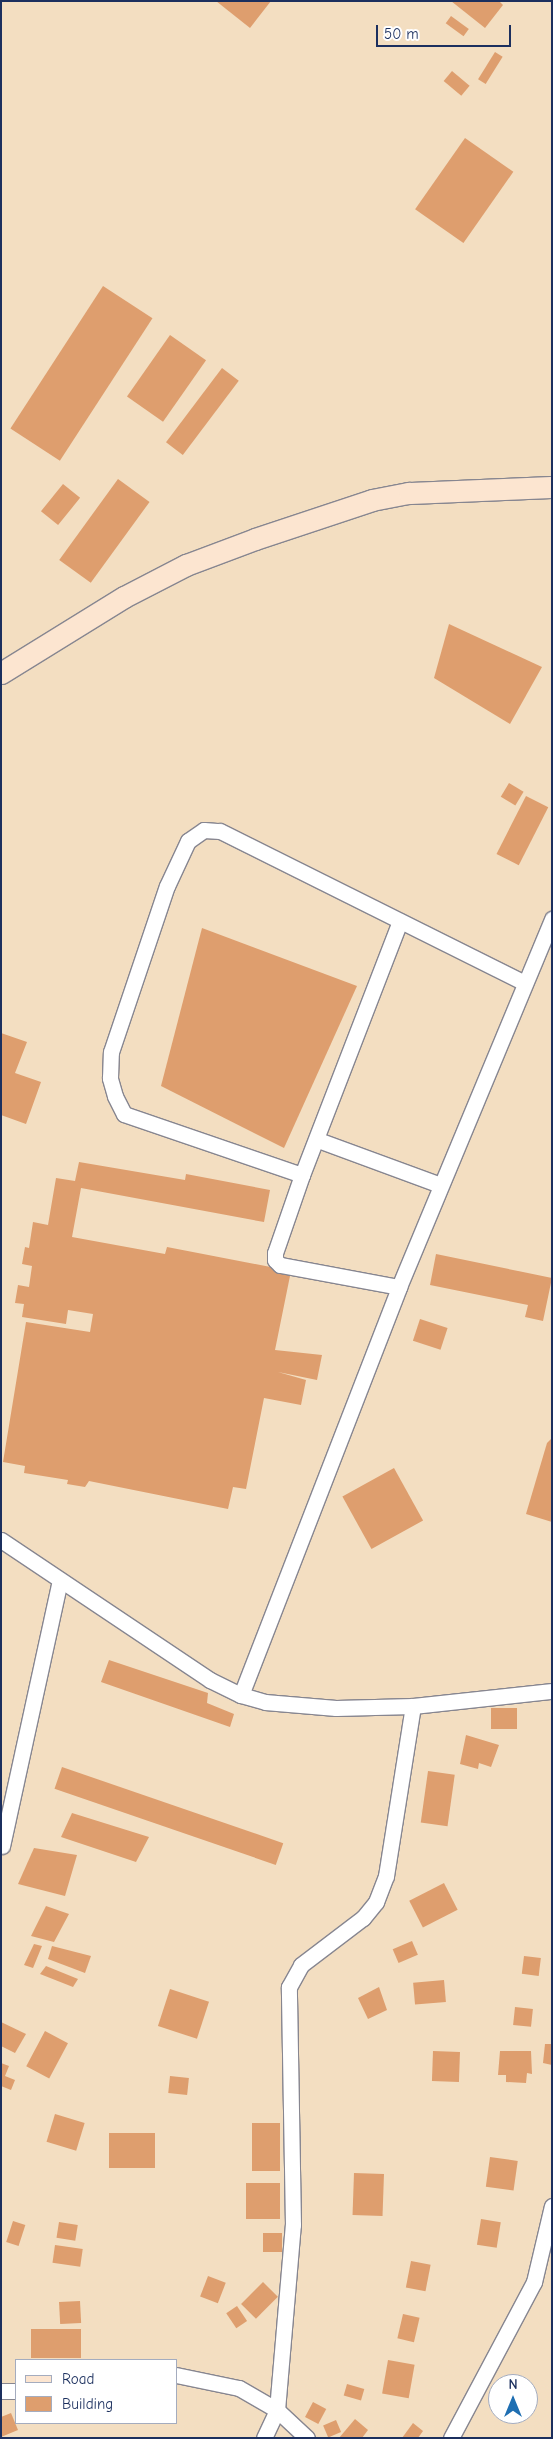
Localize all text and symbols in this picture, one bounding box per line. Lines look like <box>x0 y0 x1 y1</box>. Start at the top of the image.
scale bar <box>378 15 513 47</box>
text: 50 m <box>384 25 419 43</box>
legend <box>15 2359 178 2424</box>
text: Road <box>62 2370 94 2388</box>
north arrow <box>488 2374 538 2424</box>
text: N <box>508 2376 518 2393</box>
text: Building <box>62 2395 113 2413</box>

